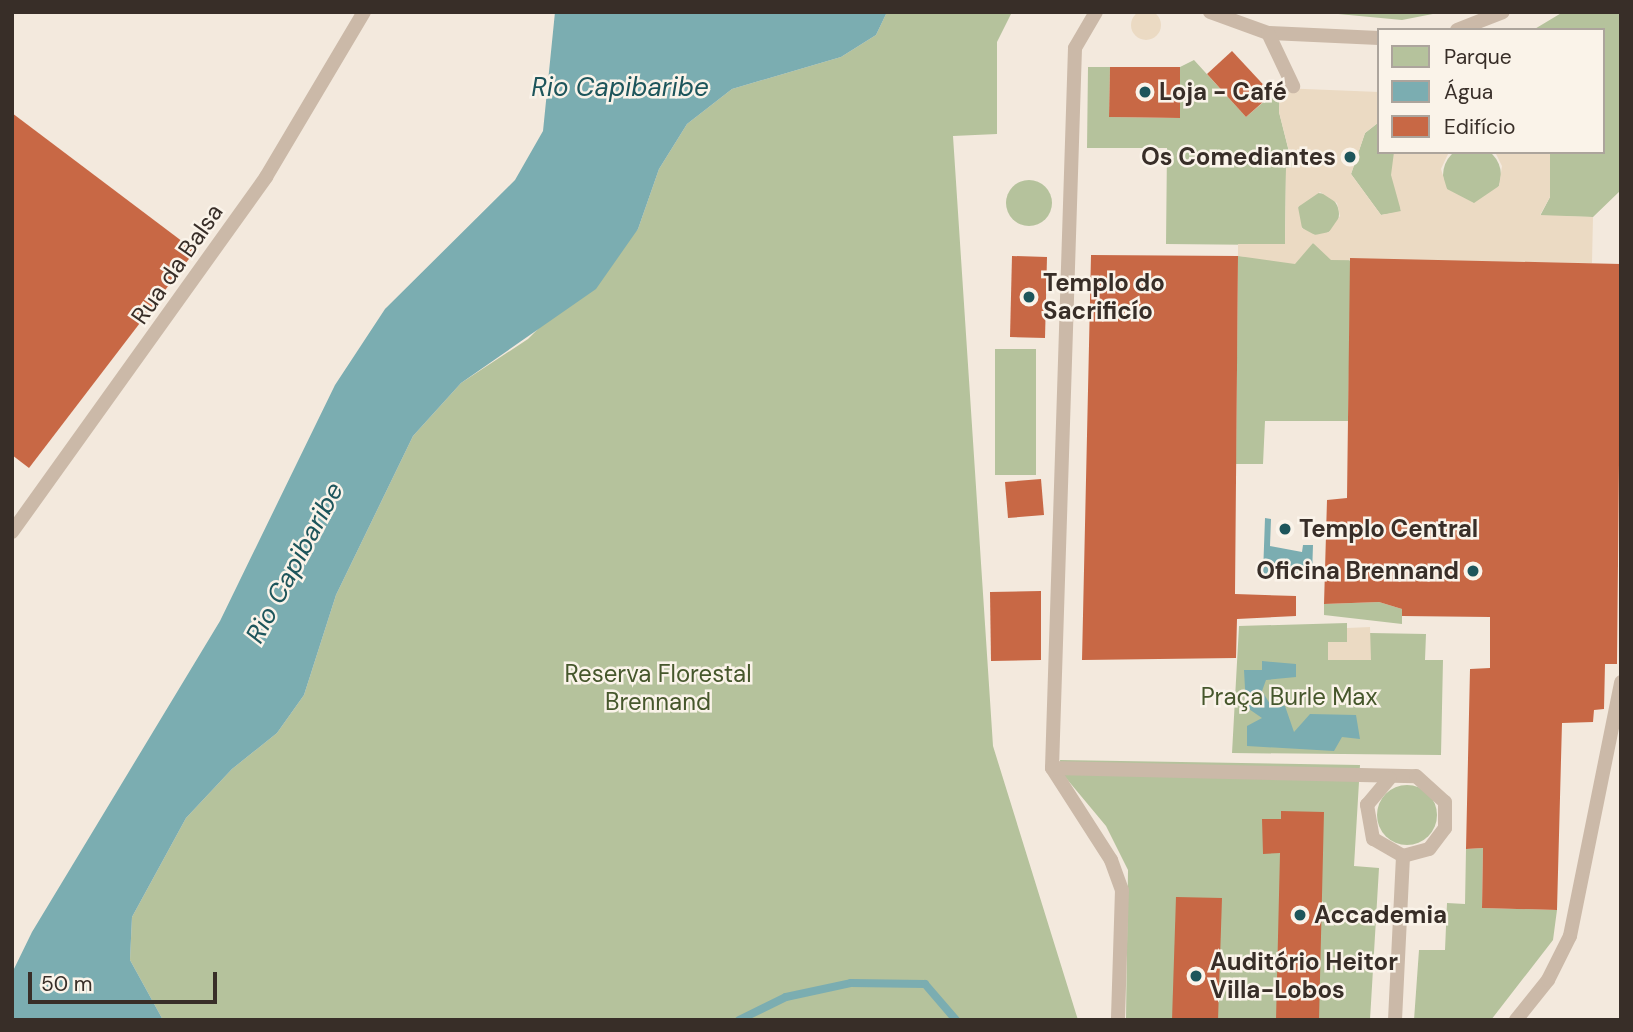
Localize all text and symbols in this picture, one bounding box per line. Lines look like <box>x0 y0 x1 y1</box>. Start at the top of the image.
legend <box>1378 28 1605 154</box>
text: Parque <box>1444 43 1512 71</box>
water label: Rio Capibaribe <box>531 72 709 104</box>
place label: Loja - Café <box>1159 78 1287 106</box>
text: Água <box>1444 78 1493 106</box>
marker: Loja - Café <box>1137 84 1153 100</box>
text: Edifício <box>1444 113 1515 141</box>
place label: Os Comediantes <box>1141 143 1336 171</box>
marker: Os Comediantes <box>1342 149 1358 165</box>
street label: Rua da Balsa <box>125 198 229 330</box>
place label: Templo do Sacrificío <box>1043 269 1165 325</box>
marker: Templo do Sacrificío <box>1021 289 1037 305</box>
water label: Rio Capibaribe <box>240 477 350 649</box>
place label: Templo Central <box>1299 515 1478 543</box>
marker: Templo Central <box>1277 521 1293 537</box>
place label: Oficina Brennand <box>1256 557 1459 585</box>
marker: Oficina Brennand <box>1465 563 1481 579</box>
park label: Reserva Florestal Brennand <box>564 660 752 716</box>
park label: Praça Burle Max <box>1201 683 1377 711</box>
place label: Accademia <box>1314 901 1447 929</box>
marker: Accademia <box>1292 907 1308 923</box>
place label: Auditório Heitor Villa-Lobos <box>1210 948 1398 1004</box>
scale bar <box>32 958 220 1002</box>
marker: Auditório Heitor Villa-Lobos <box>1188 968 1204 984</box>
text: 50 m <box>41 970 92 998</box>

